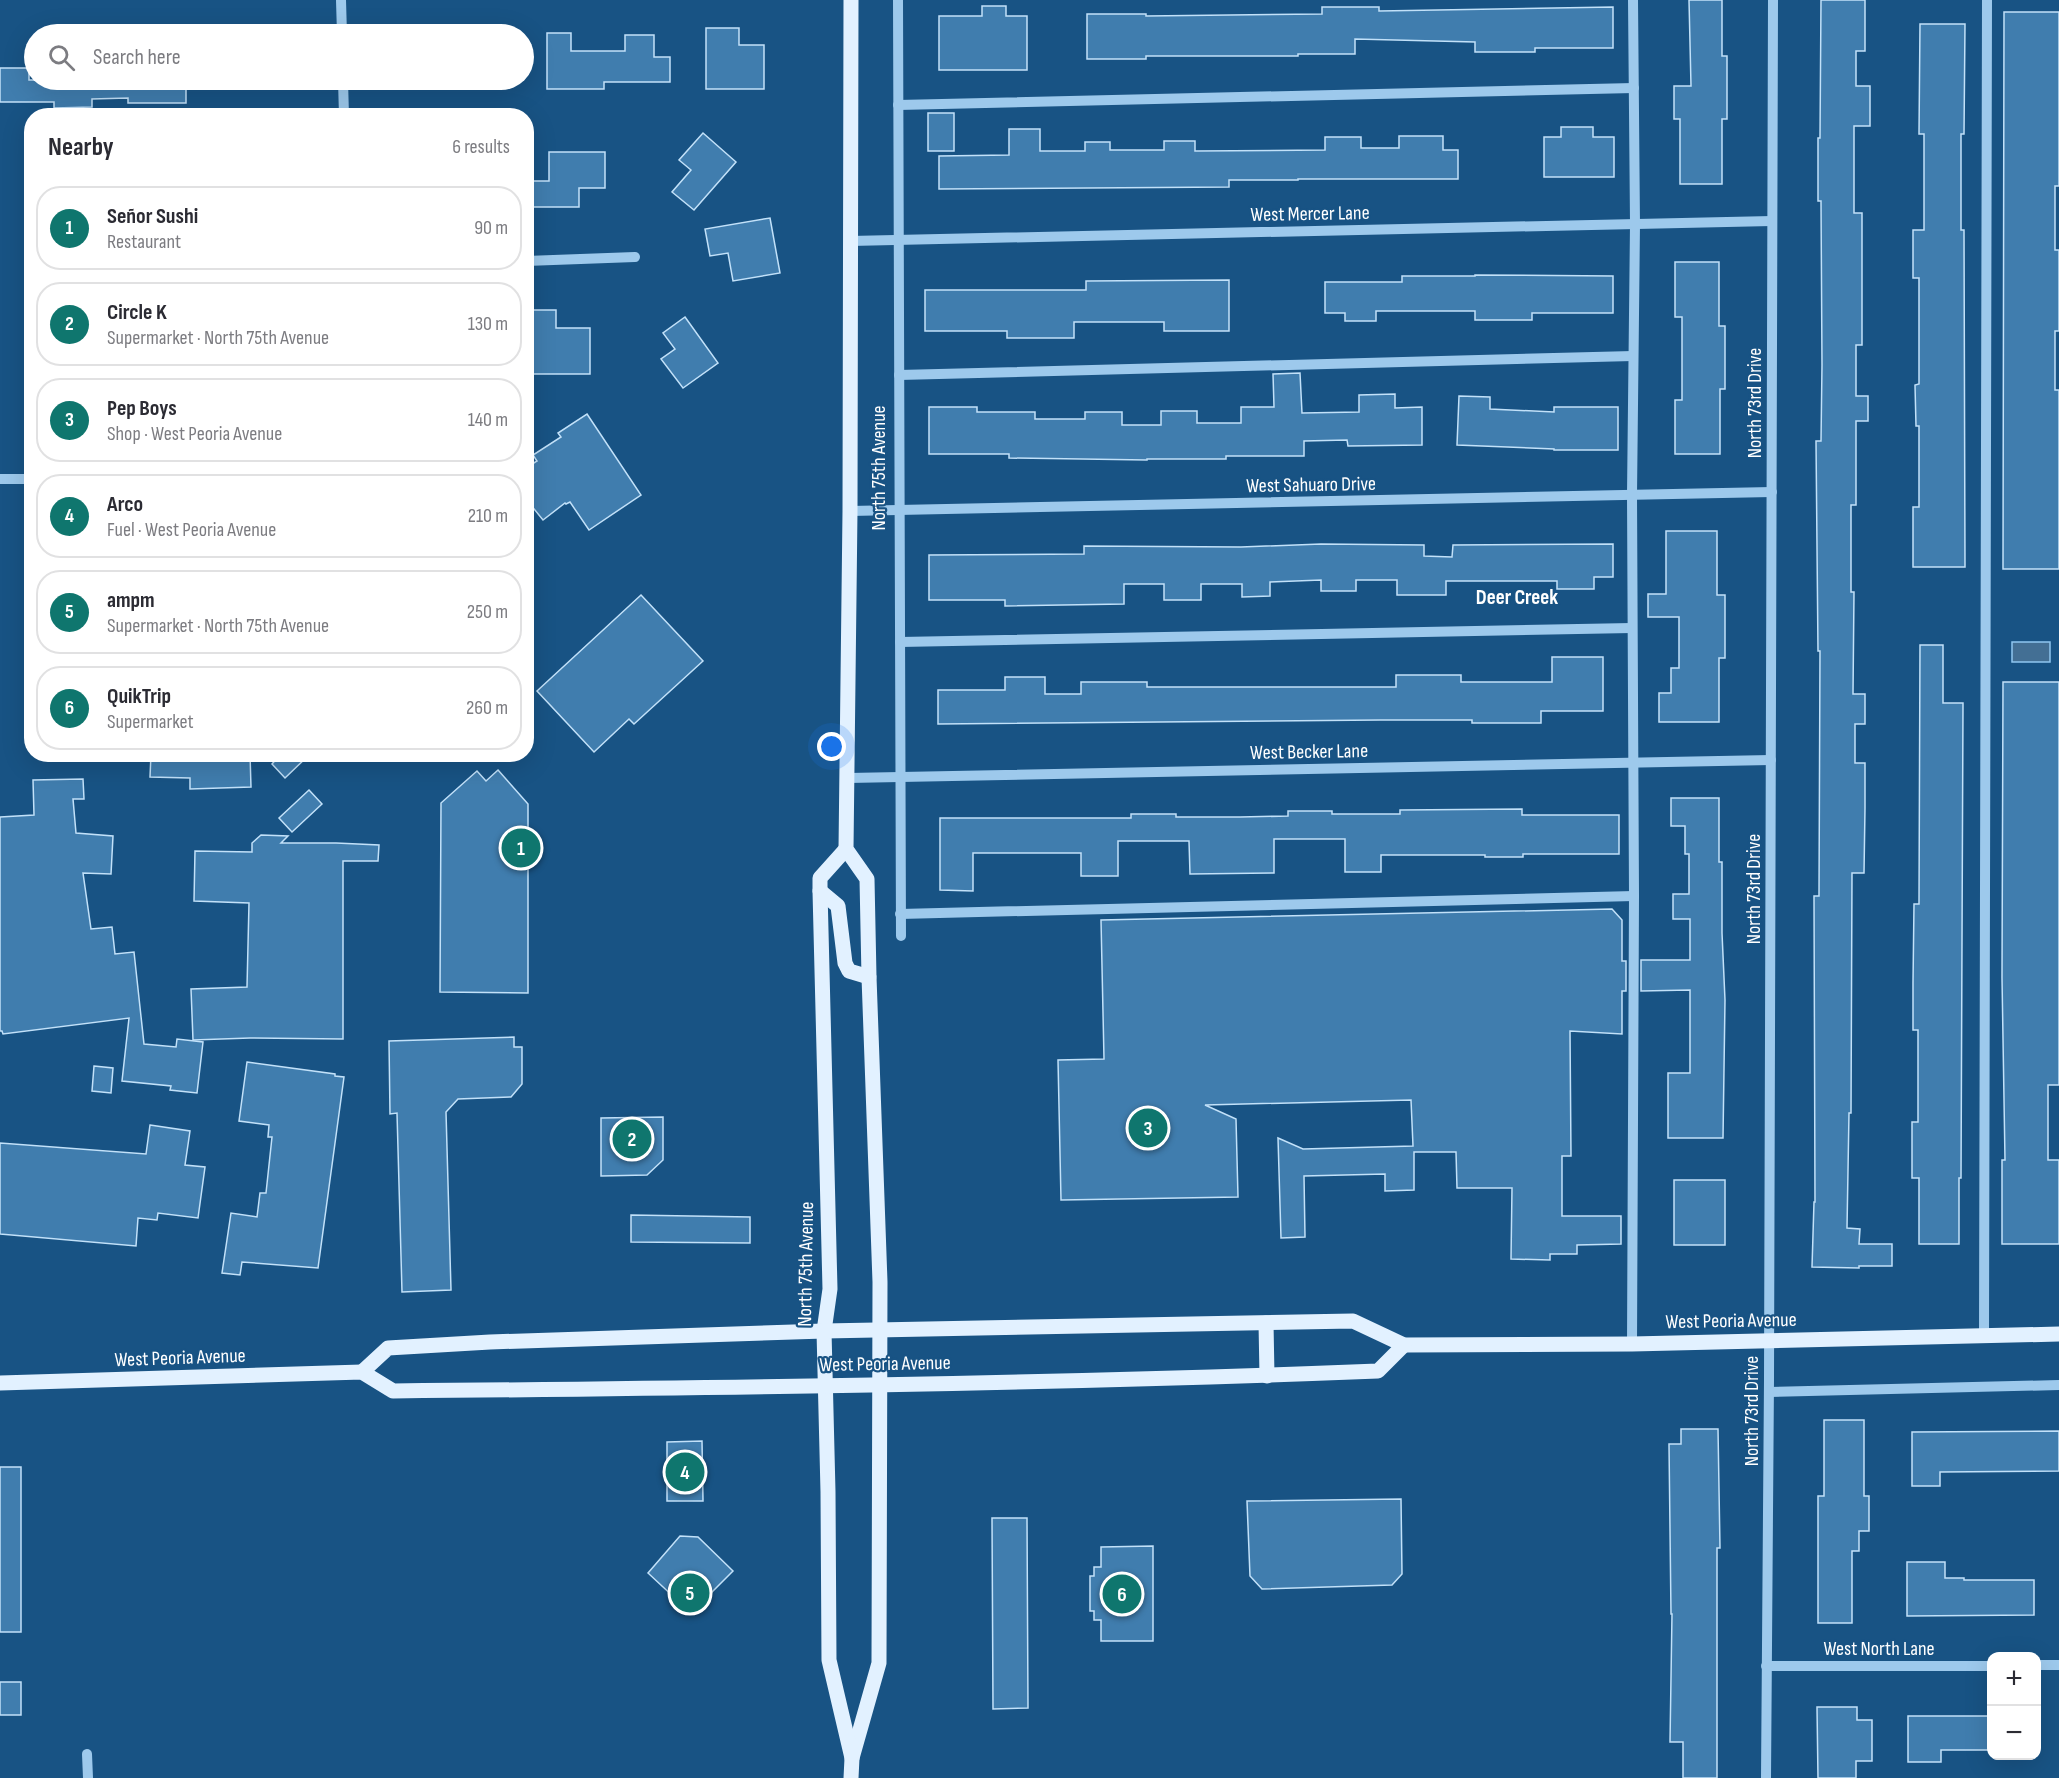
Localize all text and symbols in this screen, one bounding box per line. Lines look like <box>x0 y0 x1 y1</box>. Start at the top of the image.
search box <box>24 24 534 90</box>
icon: search <box>45 41 78 74</box>
text: Search here <box>93 44 180 71</box>
text: Nearby <box>48 132 114 163</box>
text: 6 results <box>452 135 510 159</box>
street label: West Mercer Lane <box>1250 201 1370 227</box>
text: Señor Sushi <box>107 203 198 230</box>
text: 1 <box>66 216 73 240</box>
text: 90 m <box>474 216 508 240</box>
text: Restaurant <box>107 230 181 254</box>
text: Circle K <box>107 299 167 326</box>
text: 2 <box>65 312 74 336</box>
text: 130 m <box>468 312 508 336</box>
text: Supermarket · North 75th Avenue <box>107 326 329 350</box>
street label: North 73rd Drive <box>1743 348 1767 458</box>
text: Pep Boys <box>107 395 177 422</box>
street label: North 75th Avenue <box>867 405 891 531</box>
text: 3 <box>65 408 74 432</box>
text: 140 m <box>468 408 508 432</box>
text: Shop · West Peoria Avenue <box>107 422 282 446</box>
street label: West Sahuaro Drive <box>1246 472 1376 498</box>
text: Arco <box>107 491 143 518</box>
text: 4 <box>65 504 74 528</box>
text: 210 m <box>468 504 508 528</box>
text: Fuel · West Peoria Avenue <box>107 518 276 542</box>
district label: Deer Creek <box>1476 585 1558 610</box>
text: ampm <box>107 587 155 614</box>
text: 5 <box>65 600 74 624</box>
text: 250 m <box>467 600 508 624</box>
text: Supermarket · North 75th Avenue <box>107 614 329 638</box>
text: QuikTrip <box>107 683 171 710</box>
text: 6 <box>65 696 74 720</box>
text: 260 m <box>466 696 508 720</box>
text: Supermarket <box>107 710 194 734</box>
your location <box>817 732 846 761</box>
street label: West Becker Lane <box>1250 739 1368 765</box>
pin: 1 <box>502 826 540 870</box>
street label: North 73rd Drive <box>1742 834 1766 944</box>
pin: 3 <box>1128 1106 1168 1150</box>
pin: 2 <box>612 1116 652 1162</box>
street label: North 75th Avenue <box>793 1201 819 1327</box>
street label: West Peoria Avenue <box>1665 1308 1797 1334</box>
street label: West Peoria Avenue <box>114 1344 246 1372</box>
street label: West Peoria Avenue <box>819 1351 951 1377</box>
street label: North 73rd Drive <box>1740 1356 1764 1466</box>
pin: 4 <box>666 1450 704 1494</box>
pin: 5 <box>670 1570 710 1616</box>
pin: 6 <box>1102 1572 1142 1616</box>
street label: West North Lane <box>1823 1637 1935 1661</box>
map controls <box>1987 1652 2041 1760</box>
button: + <box>1987 1652 2041 1706</box>
button: − <box>1987 1706 2041 1760</box>

